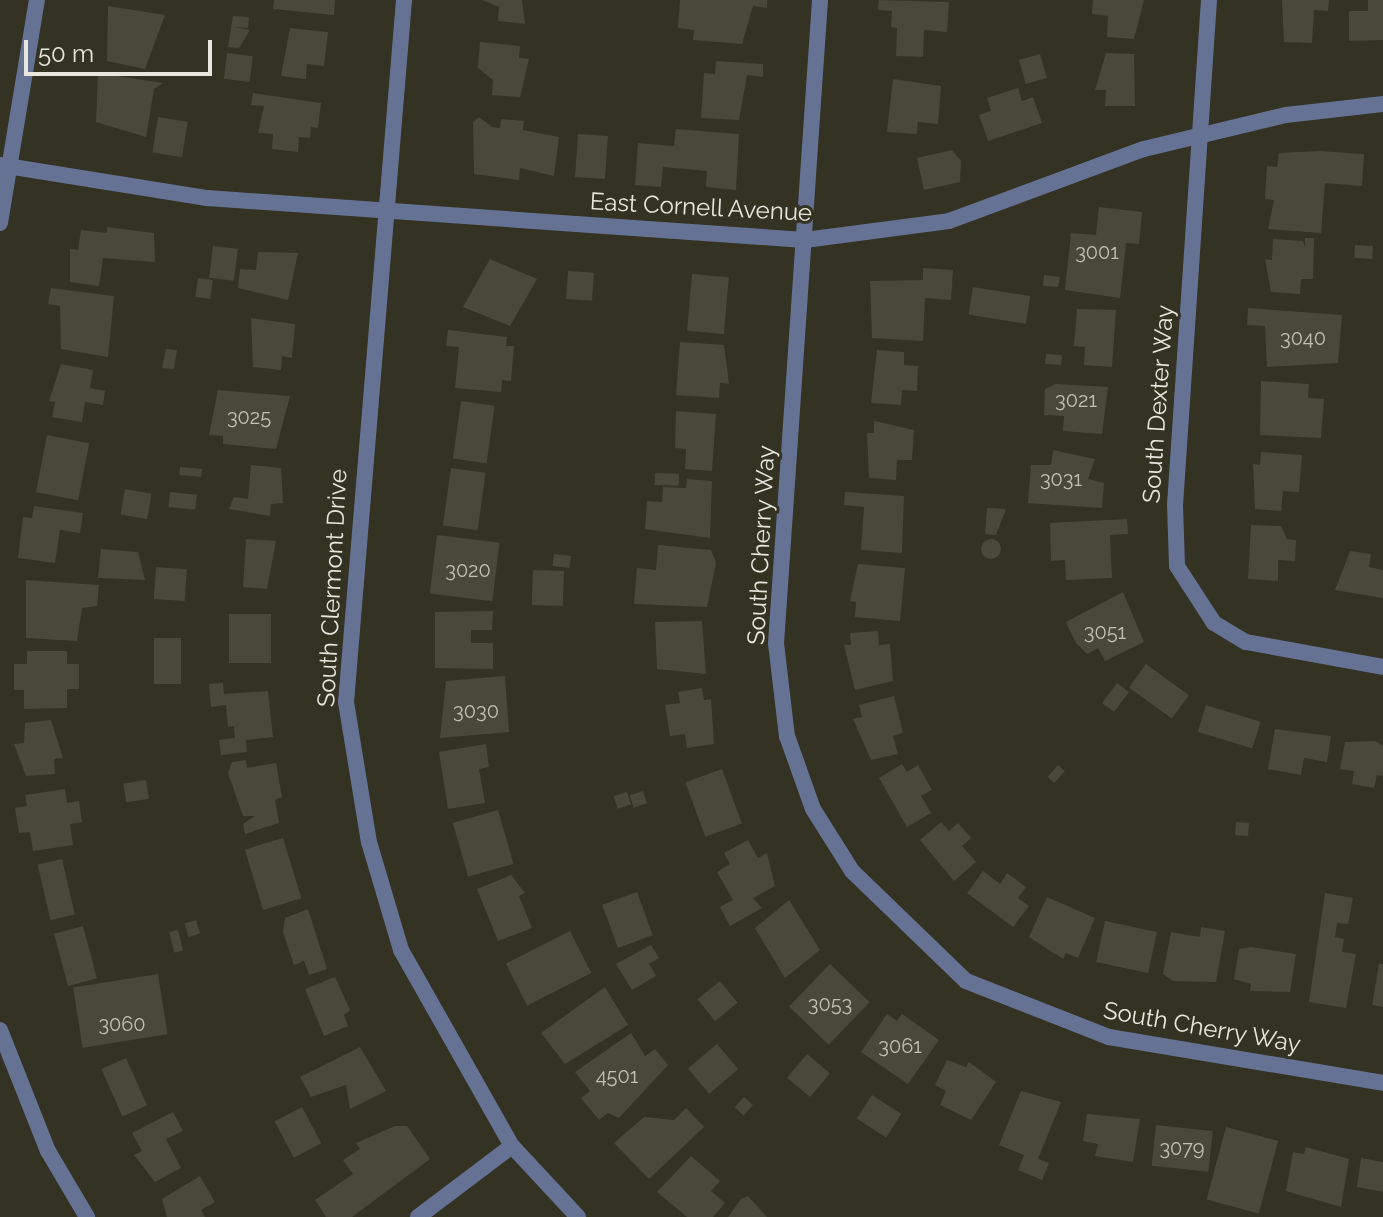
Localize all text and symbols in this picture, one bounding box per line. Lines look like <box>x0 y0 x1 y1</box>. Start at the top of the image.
scale bar <box>28 24 216 74</box>
text: 50 m <box>38 39 94 68</box>
street label: East Cornell Avenue <box>588 187 814 227</box>
house number: 3001 <box>1075 240 1119 264</box>
street label: South Dexter Way <box>1137 303 1179 505</box>
house number: 3040 <box>1280 326 1326 350</box>
house number: 3021 <box>1055 388 1097 412</box>
house number: 3025 <box>227 405 271 429</box>
street label: South Cherry Way <box>741 444 781 646</box>
house number: 3031 <box>1040 467 1082 491</box>
street label: South Clermont Drive <box>311 468 353 708</box>
house number: 3020 <box>445 558 491 582</box>
house number: 3051 <box>1084 620 1126 644</box>
house number: 3030 <box>453 699 499 723</box>
house number: 3053 <box>808 992 852 1016</box>
street label: South Cherry Way <box>1100 995 1304 1059</box>
house number: 3060 <box>98 1012 146 1036</box>
house number: 3061 <box>878 1034 922 1058</box>
house number: 4501 <box>596 1064 638 1088</box>
house number: 3079 <box>1159 1136 1205 1160</box>

